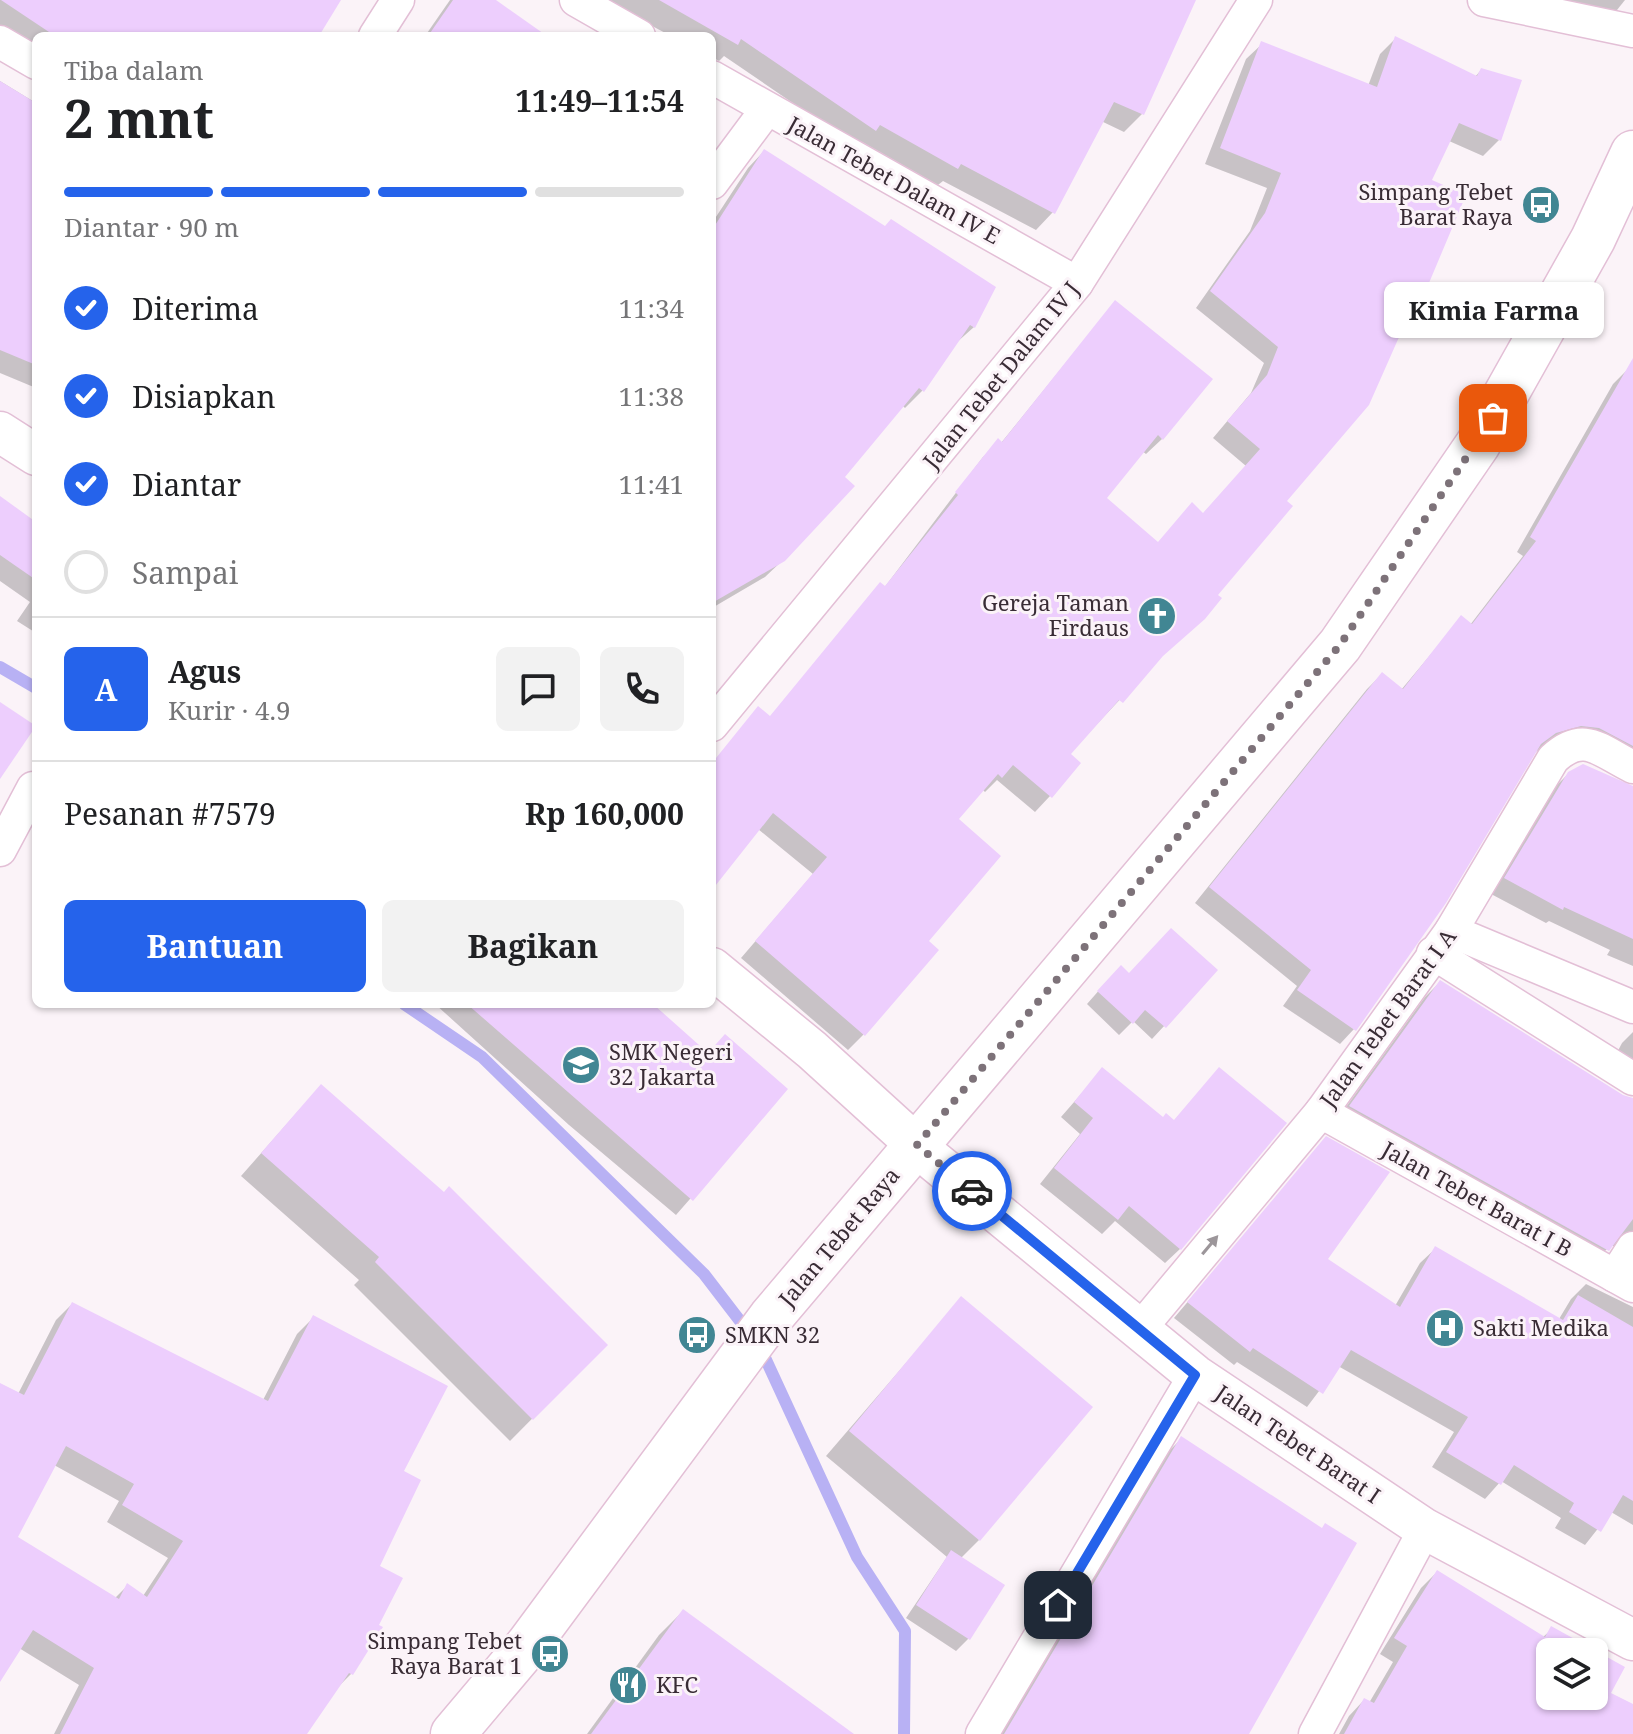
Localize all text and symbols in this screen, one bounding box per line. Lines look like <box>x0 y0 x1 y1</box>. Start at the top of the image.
text: Tiba dalam <box>64 52 204 88</box>
text: 11:49–11:54 <box>515 80 684 121</box>
text: 2 mnt <box>64 82 214 153</box>
street label: Jalan Tebet Dalam IV E <box>782 108 1006 250</box>
place label: Simpang Tebet Barat Raya <box>1358 176 1513 231</box>
bus stop icon: Simpang Tebet Barat Raya <box>1520 184 1562 226</box>
text: Diantar · 90 m <box>64 209 239 245</box>
street label: Jalan Tebet Dalam IV J <box>915 274 1085 475</box>
callout: Kimia Farma <box>1383 282 1603 338</box>
icon: check <box>64 286 108 330</box>
text: Diterima <box>132 288 259 329</box>
text: 11:34 <box>618 290 684 326</box>
text: Kimia Farma <box>1409 292 1579 328</box>
icon: check <box>64 374 108 418</box>
text: Disiapkan <box>132 376 276 417</box>
text: 11:38 <box>618 378 684 414</box>
pin <box>1459 384 1527 452</box>
icon: bag <box>1471 396 1515 440</box>
icon: check <box>64 462 108 506</box>
text: Diantar <box>132 464 241 505</box>
text: 11:41 <box>618 466 684 502</box>
text: Sampai <box>132 552 238 593</box>
place label: Gereja Taman Firdaus <box>982 587 1129 642</box>
church icon: Gereja Taman Firdaus <box>1136 595 1178 637</box>
button: chat <box>496 647 580 731</box>
button: phone <box>600 647 684 731</box>
text: Agus <box>168 651 241 692</box>
text: A <box>95 669 117 710</box>
text: Kurir · 4.9 <box>168 692 291 728</box>
text: Pesanan #7579 <box>64 793 276 834</box>
text: Rp 160,000 <box>525 793 684 834</box>
button: Bantuan <box>64 900 366 992</box>
button: Bagikan <box>382 900 684 992</box>
street label: Jalan Tebet Barat I A <box>1312 922 1463 1114</box>
place label: SMK Negeri 32 Jakarta <box>609 1036 732 1091</box>
school or university icon: SMK Negeri 32 Jakarta <box>560 1044 602 1086</box>
street label: Jalan Tebet Barat I B <box>1376 1133 1578 1263</box>
courier <box>932 1151 1012 1231</box>
street label: Jalan Tebet Raya <box>770 1160 905 1313</box>
icon: car <box>950 1169 994 1213</box>
one-way arrow <box>1201 1235 1218 1255</box>
hospital icon: Sakti Medika <box>1424 1307 1466 1349</box>
place label: Sakti Medika <box>1473 1312 1609 1342</box>
bus stop icon: SMKN 32 <box>676 1314 718 1356</box>
place label: SMKN 32 <box>725 1319 820 1349</box>
street label: Jalan Tebet Barat I <box>1209 1376 1387 1510</box>
pin <box>1024 1571 1092 1639</box>
icon: home <box>1036 1583 1080 1627</box>
place label: Simpang Tebet Raya Barat 1 <box>367 1625 522 1680</box>
bus stop icon: Simpang Tebet Raya Barat 1 <box>529 1633 571 1675</box>
map controls <box>1536 1638 1608 1710</box>
button: layers <box>1536 1638 1608 1710</box>
restaurant icon: KFC <box>607 1664 649 1706</box>
place label: KFC <box>656 1669 698 1699</box>

